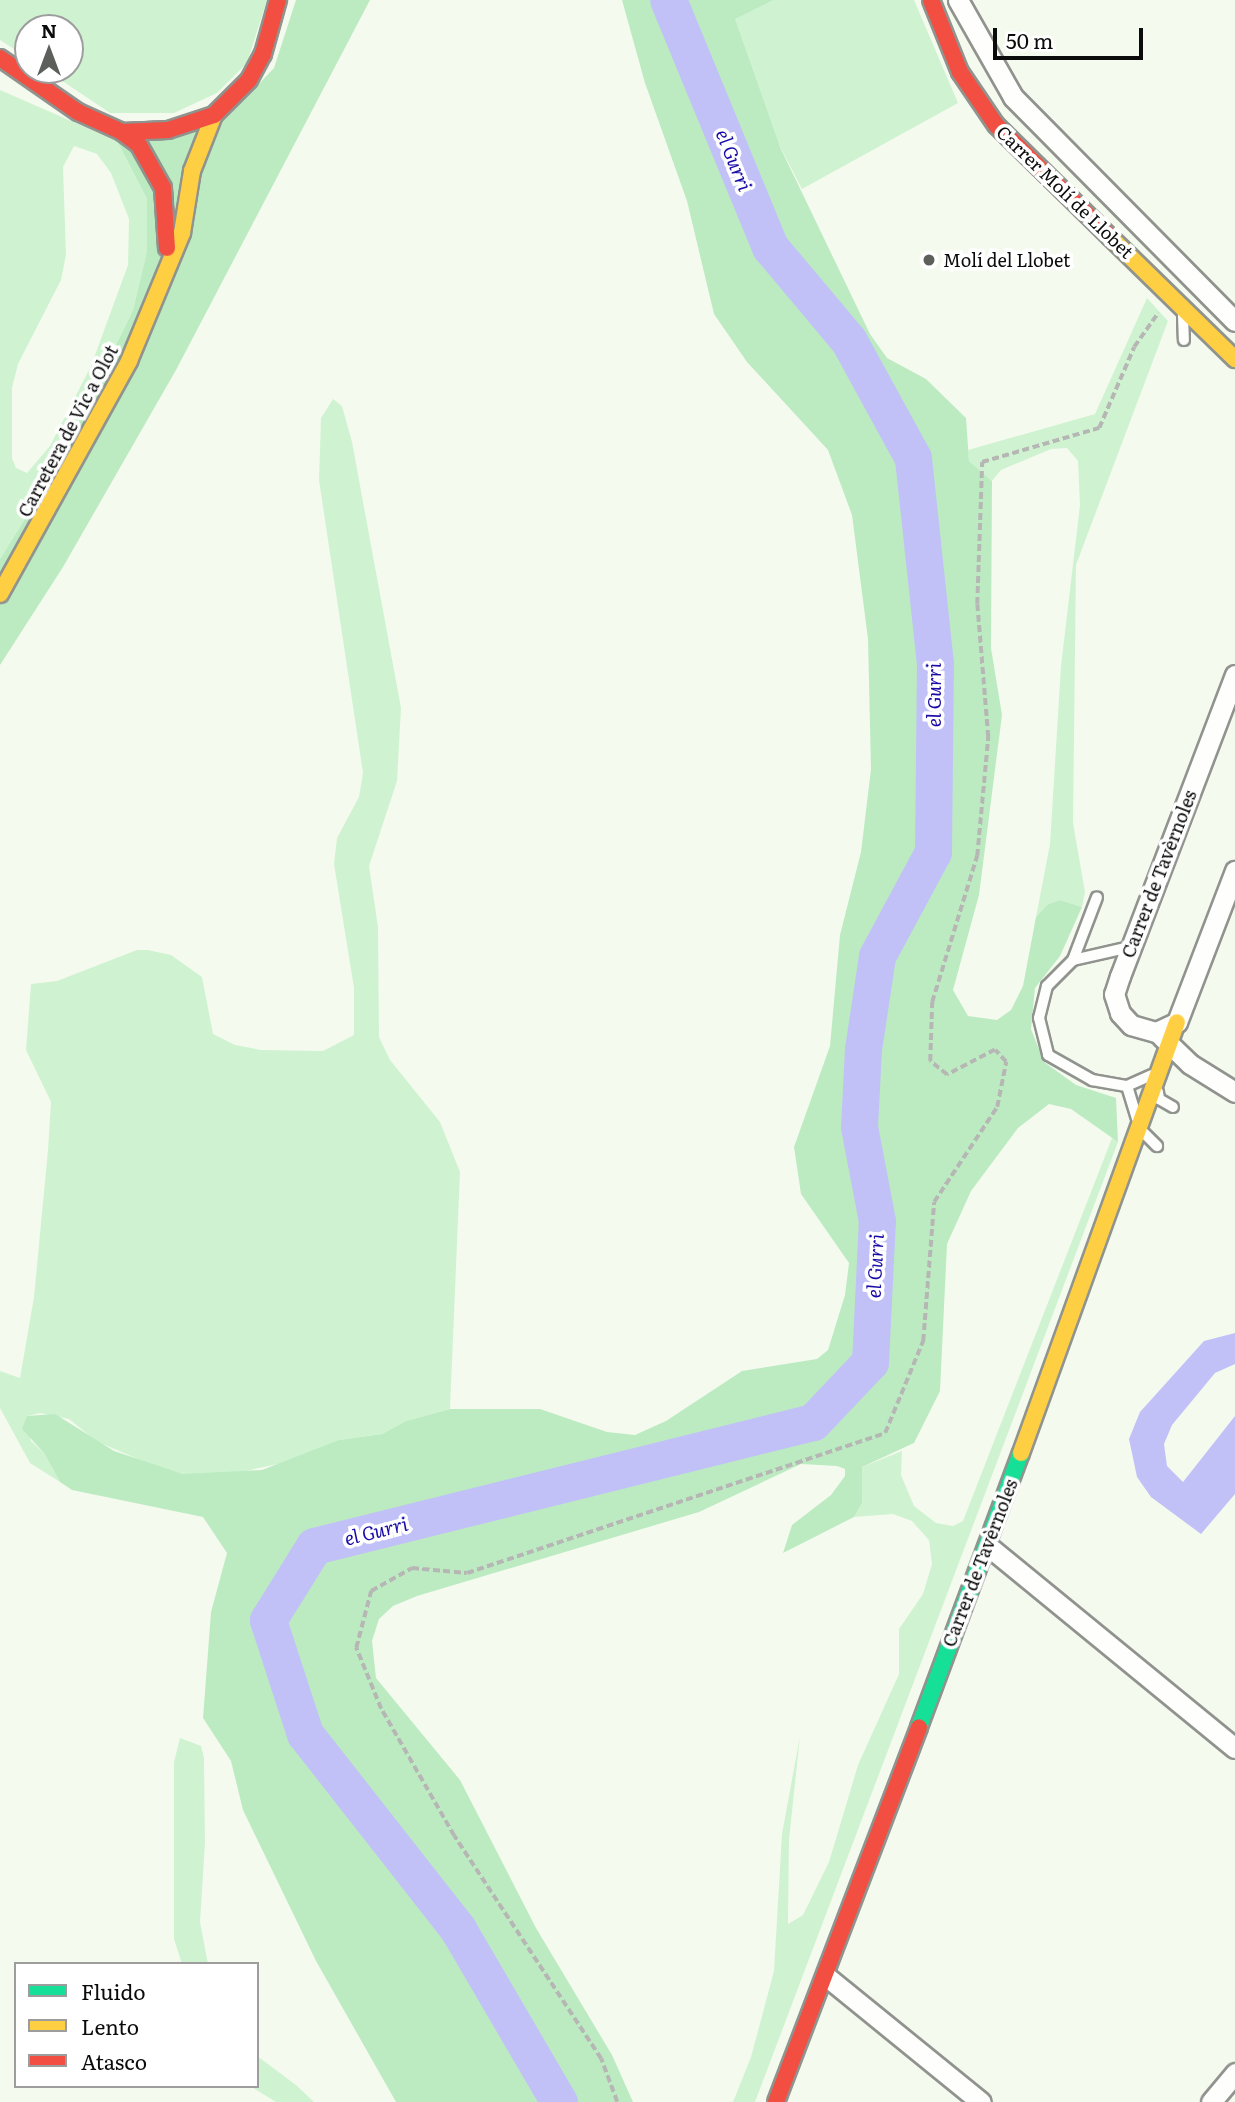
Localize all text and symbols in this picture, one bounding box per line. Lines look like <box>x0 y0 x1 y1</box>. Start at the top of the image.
north arrow <box>14 14 84 84</box>
scale bar <box>997 14 1148 58</box>
text: N <box>41 16 57 44</box>
text: 50 m <box>1006 24 1053 55</box>
street label: Carrer Molí de Llobet <box>992 121 1138 263</box>
water label: el Gurri <box>711 126 757 194</box>
place label: Molí del Llobet <box>943 249 1070 271</box>
marker: Molí del Llobet <box>921 252 937 268</box>
street label: Carretera de Vic a Olot <box>13 341 123 521</box>
water label: el Gurri <box>923 663 945 727</box>
street label: Carrer de Tavèrnoles <box>1117 787 1201 961</box>
water label: el Gurri <box>862 1233 888 1299</box>
street label: Carrer de Tavèrnoles <box>938 1476 1022 1650</box>
water label: el Gurri <box>342 1512 410 1550</box>
legend <box>14 1962 259 2088</box>
text: Fluido <box>81 1975 145 2006</box>
text: Lento <box>81 2010 139 2041</box>
text: Atasco <box>81 2045 147 2076</box>

